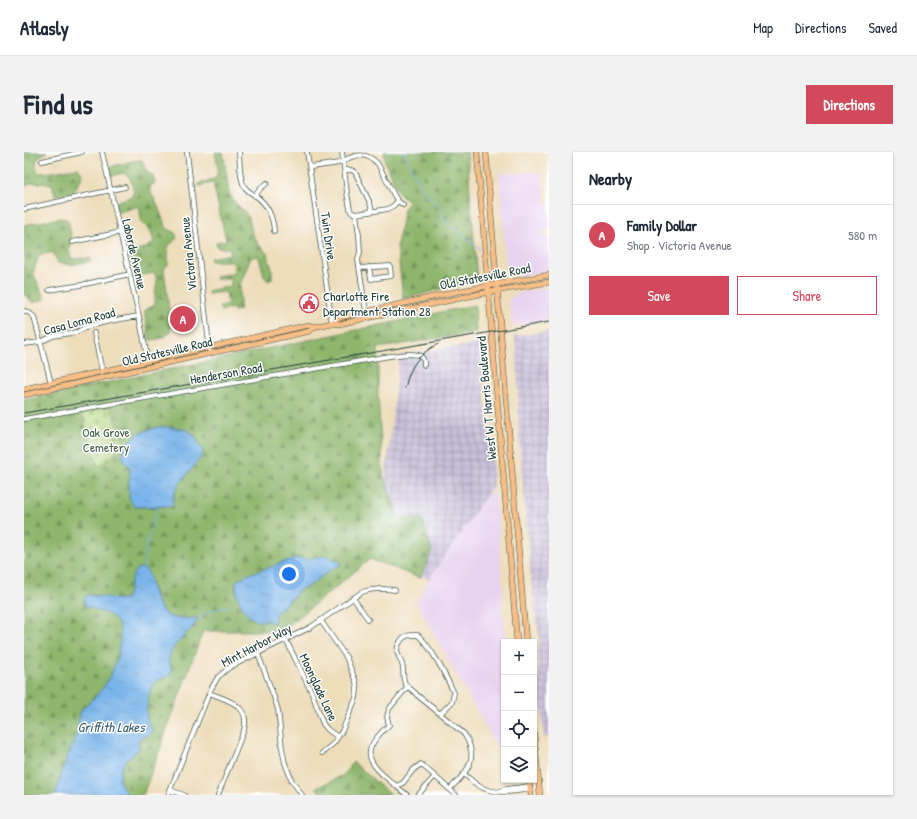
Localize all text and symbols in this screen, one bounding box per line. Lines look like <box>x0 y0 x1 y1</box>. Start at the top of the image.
text: Atlasly <box>20 15 69 41</box>
text: Map <box>753 18 773 37</box>
text: Directions <box>795 18 846 37</box>
text: Saved <box>868 18 897 37</box>
text: Find us <box>24 85 93 123</box>
button: Directions <box>806 85 893 124</box>
text: Nearby <box>589 167 632 190</box>
street label: Twin Drive <box>317 211 341 261</box>
text: Family Dollar <box>627 215 697 236</box>
street label: Victoria Avenue <box>175 216 201 292</box>
street label: Laborde Avenue <box>118 217 152 291</box>
text: A <box>599 226 605 244</box>
text: 580 m <box>848 226 877 244</box>
text: Shop · Victoria Avenue <box>627 236 732 254</box>
street label: Old Statesville Road <box>438 258 532 294</box>
button: Save <box>589 276 729 315</box>
button: Share <box>737 276 877 315</box>
place label: Charlotte Fire Department Station 28 <box>323 287 431 320</box>
public building icon: Charlotte Fire Department Station 28 <box>298 292 320 314</box>
street label: Casa Loma Road <box>41 303 117 339</box>
pin: A <box>170 304 196 334</box>
street label: Old Statesville Road <box>120 332 214 370</box>
street label: West W T Harris Boulevard <box>472 336 500 460</box>
street label: Henderson Road <box>189 358 263 388</box>
park label: Oak Grove Cemetery <box>82 423 130 456</box>
your location <box>279 564 299 584</box>
street label: Mint Harbor Way <box>218 619 295 671</box>
map controls <box>501 639 537 783</box>
button: + <box>501 639 537 675</box>
street label: Moonglade Lane <box>295 650 343 724</box>
button: − <box>501 675 537 711</box>
button: locate <box>501 711 537 747</box>
water label: Griffith Lakes <box>77 717 146 736</box>
button: layers <box>501 747 537 783</box>

